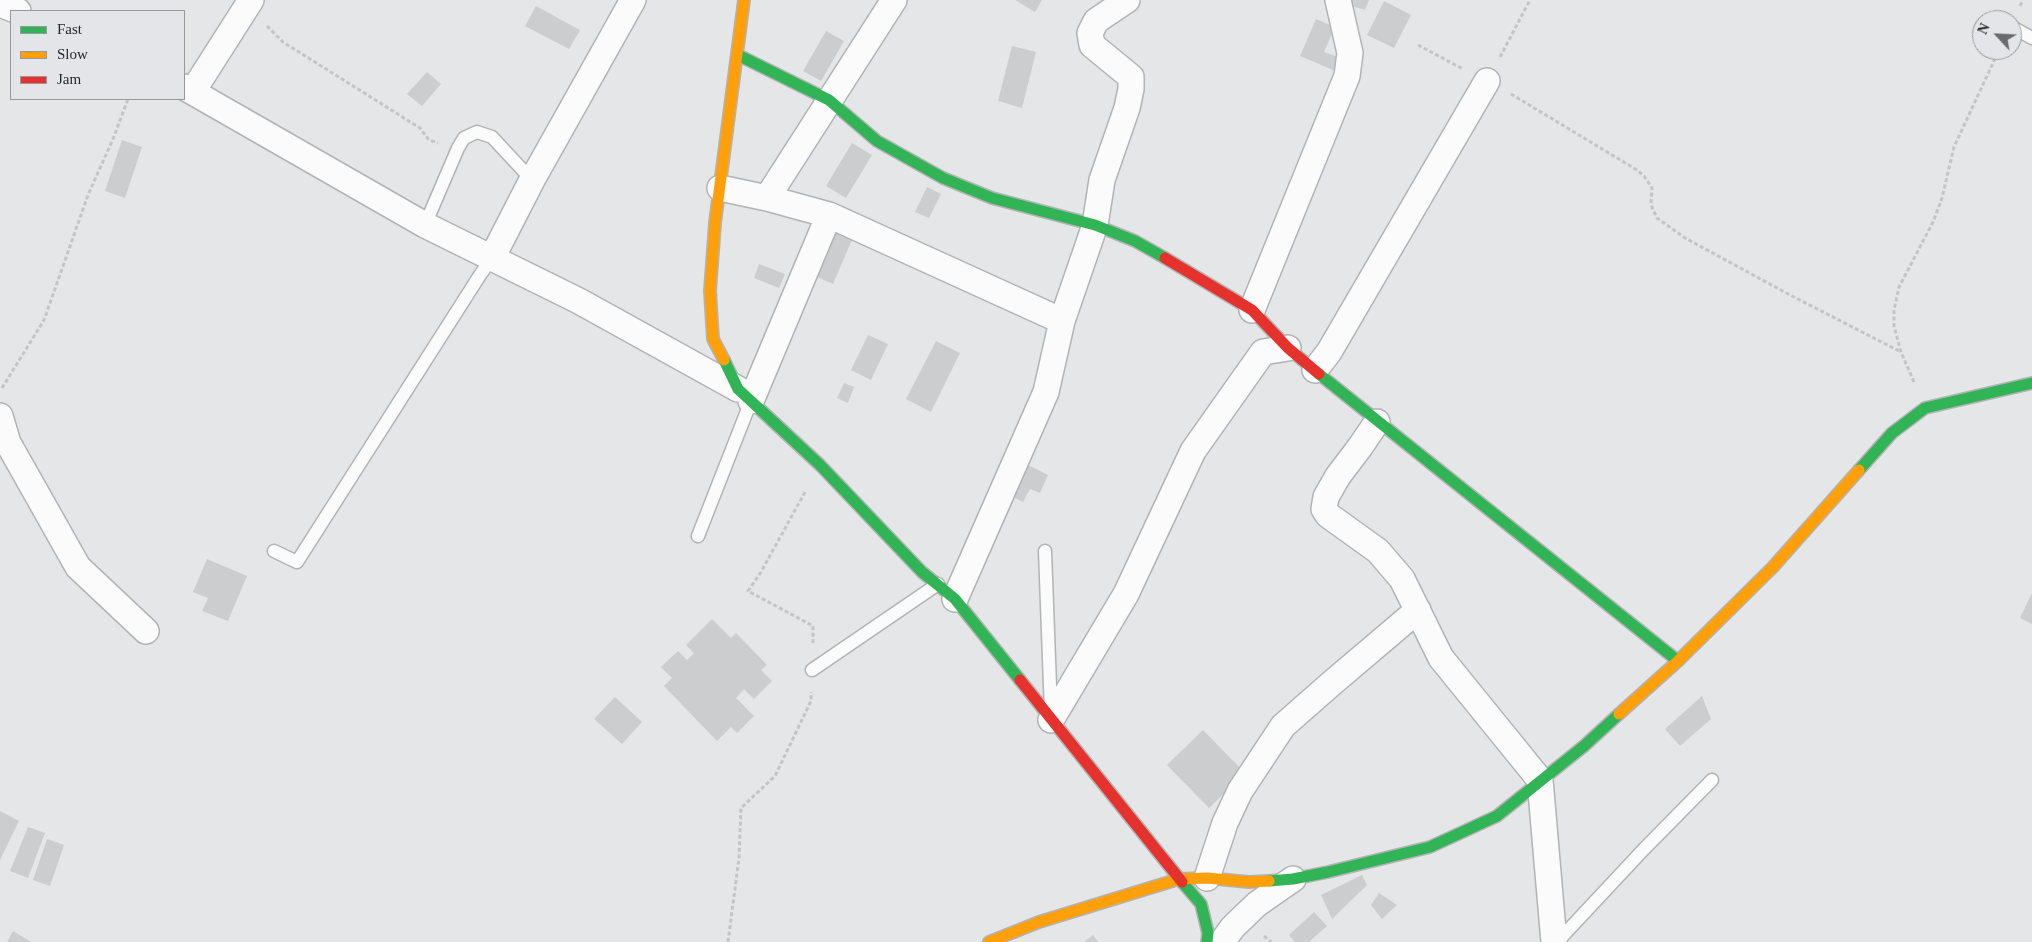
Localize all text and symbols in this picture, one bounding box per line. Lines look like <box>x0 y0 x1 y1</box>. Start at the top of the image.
legend <box>10 10 185 100</box>
north arrow <box>1972 10 2022 60</box>
text: Fast <box>57 21 82 37</box>
text: N <box>1975 21 1993 37</box>
text: Slow <box>57 46 88 62</box>
text: Jam <box>57 71 81 87</box>

